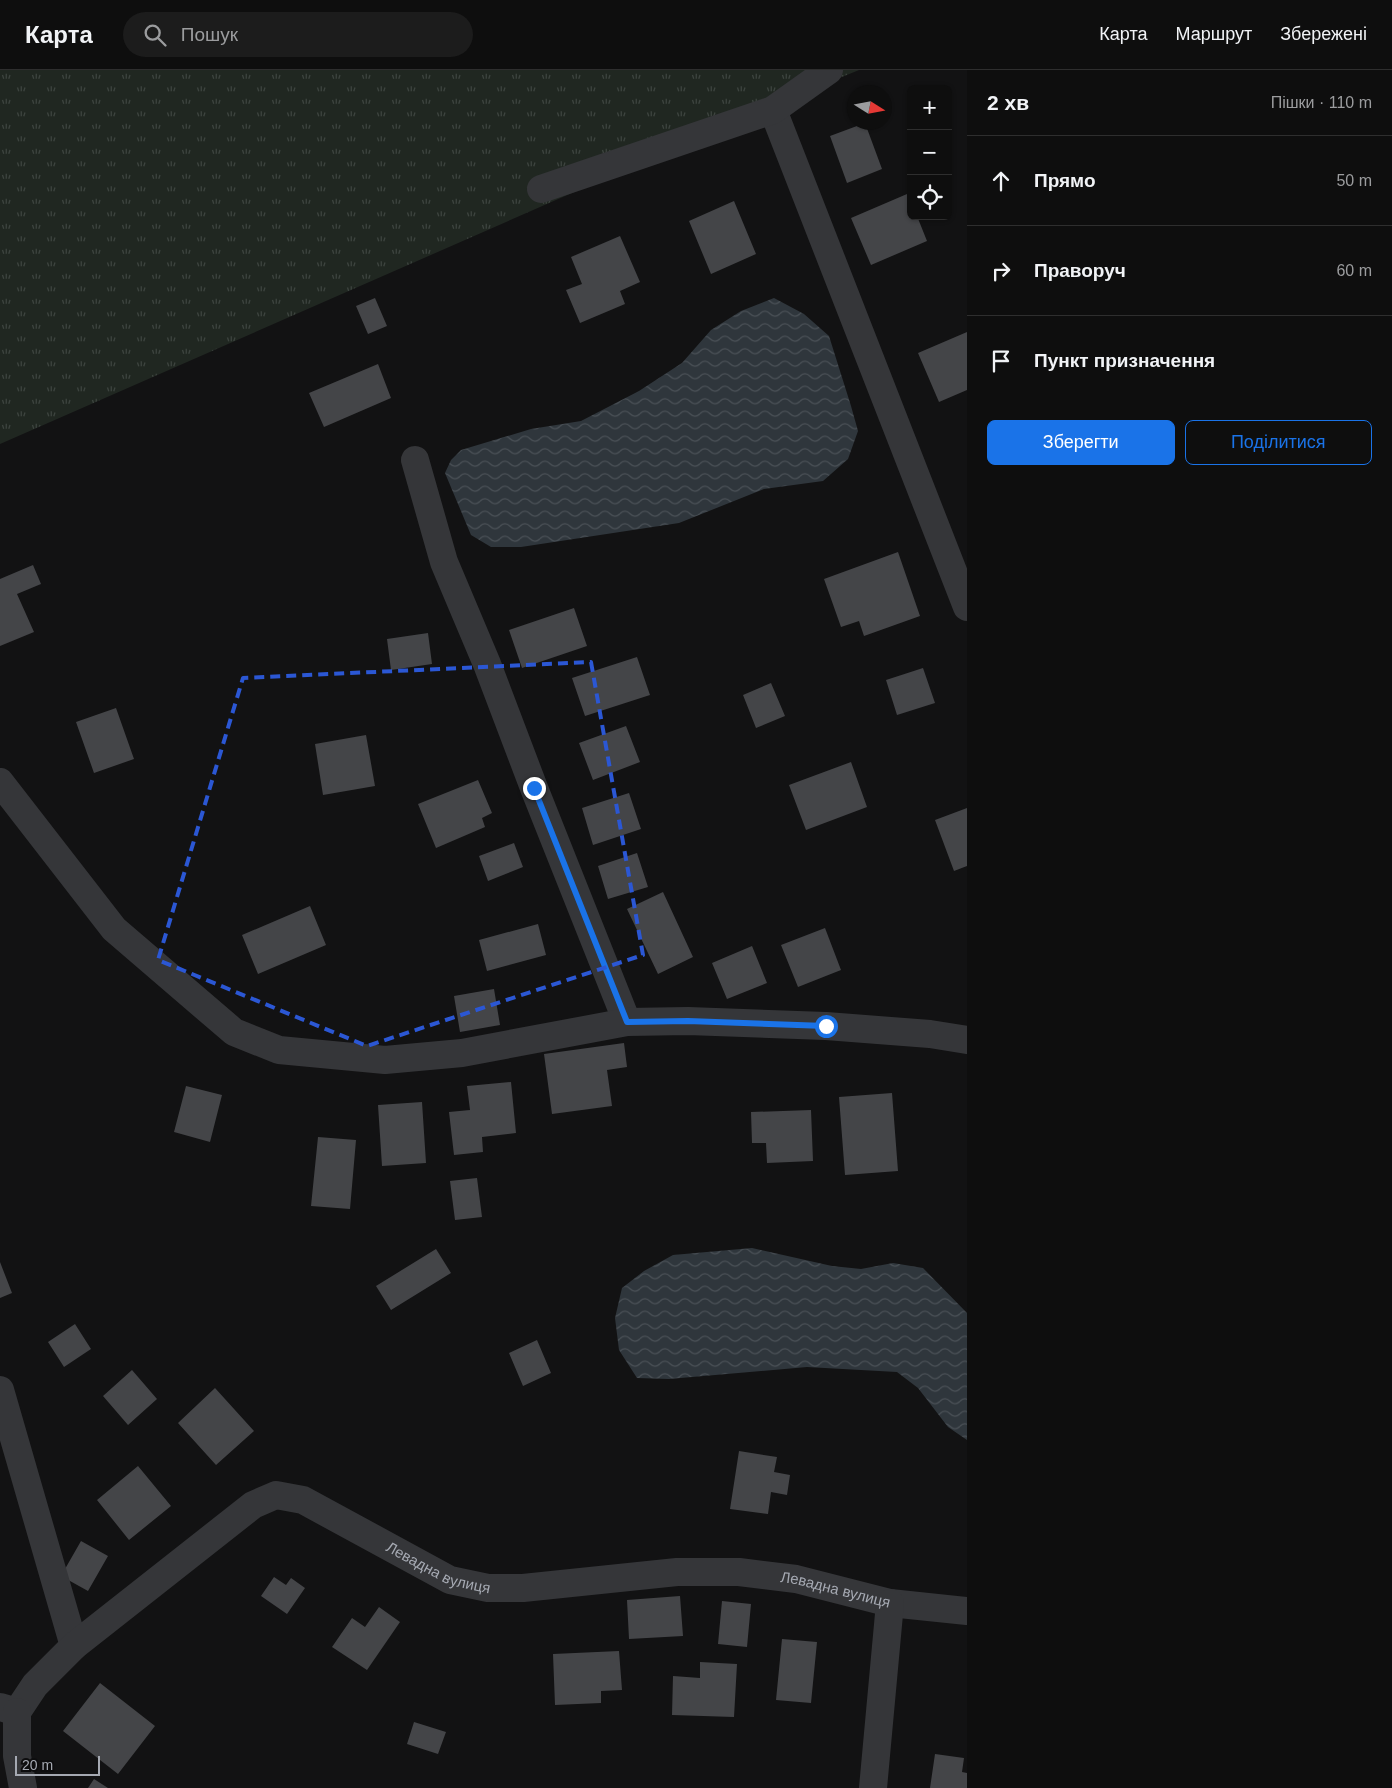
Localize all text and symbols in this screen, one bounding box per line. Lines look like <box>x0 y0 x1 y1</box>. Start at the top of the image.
search box <box>123 12 473 57</box>
text: Карта <box>25 21 93 48</box>
icon: search <box>141 21 169 49</box>
text: Пошук <box>181 24 238 45</box>
text: Карта <box>1099 24 1147 44</box>
text: Маршрут <box>1175 24 1252 44</box>
text: Збережені <box>1280 24 1367 44</box>
north arrow <box>847 85 892 130</box>
map controls <box>907 85 952 220</box>
button: + <box>907 85 952 130</box>
text: 2 хв <box>987 91 1029 114</box>
text: Пішки · 110 m <box>1271 94 1372 111</box>
button: − <box>907 130 952 175</box>
icon: ahead <box>987 167 1015 195</box>
text: Прямо <box>1034 170 1096 191</box>
text: 50 m <box>1336 172 1372 189</box>
button: locate <box>907 175 952 220</box>
icon: right <box>987 257 1015 285</box>
text: Праворуч <box>1034 260 1126 281</box>
text: 60 m <box>1336 262 1372 279</box>
icon: arrive <box>987 347 1015 375</box>
text: Пункт призначення <box>1034 350 1215 371</box>
button: Зберегти <box>987 420 1175 465</box>
button: Поділитися <box>1185 420 1372 465</box>
route end <box>523 777 546 800</box>
route start <box>815 1015 838 1038</box>
street label: Левадна вулиця <box>383 1538 492 1596</box>
street label: Левадна вулиця <box>780 1568 892 1611</box>
scale bar <box>15 1753 100 1776</box>
text: 20 m <box>22 1757 53 1773</box>

